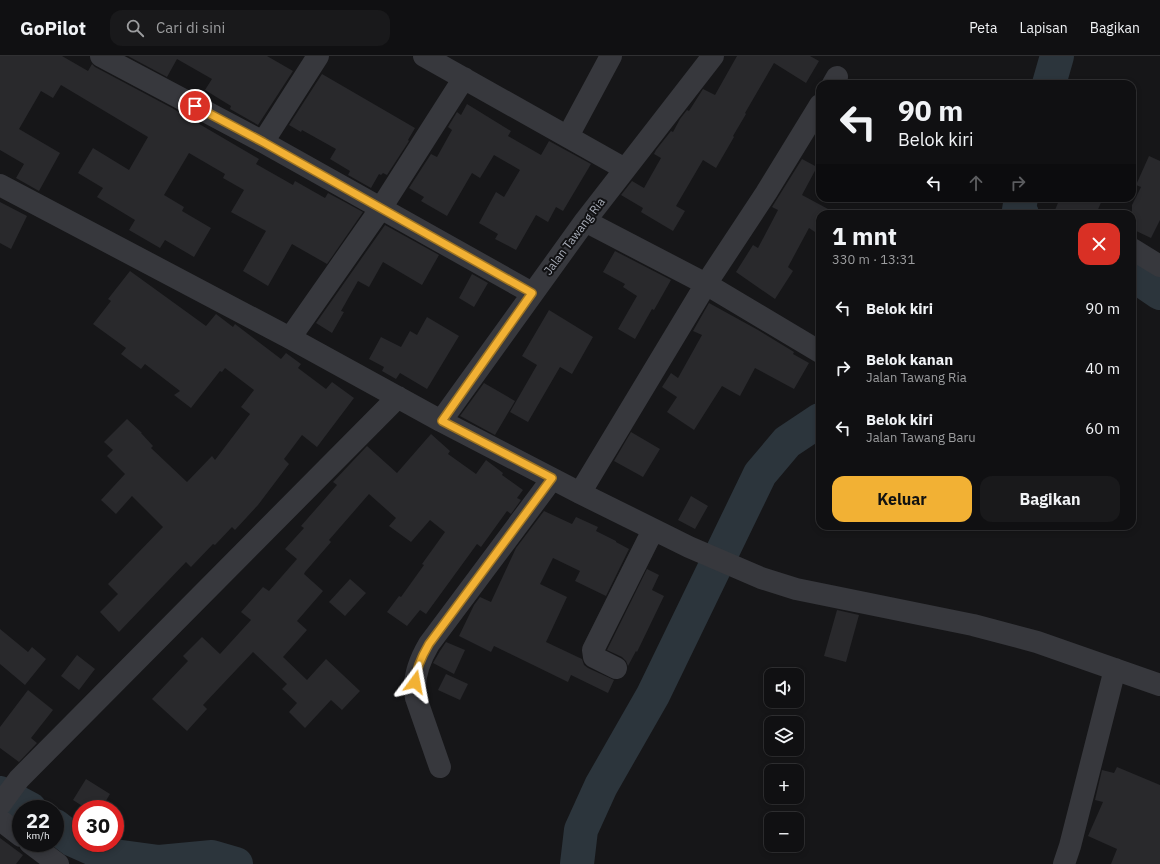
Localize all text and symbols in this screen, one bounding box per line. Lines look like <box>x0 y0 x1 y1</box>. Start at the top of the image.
search box <box>110 10 390 46</box>
text: GoPilot <box>20 16 86 40</box>
icon: search <box>124 17 146 39</box>
text: Cari di sini <box>156 18 225 37</box>
text: Peta <box>969 19 997 37</box>
text: Lapisan <box>1019 19 1068 37</box>
text: Bagikan <box>1090 19 1140 37</box>
pin <box>178 89 212 123</box>
text: 90 m <box>898 92 963 129</box>
icon: arrive <box>184 95 206 117</box>
icon: left <box>832 96 884 148</box>
text: Belok kiri <box>898 128 973 151</box>
icon: left <box>923 172 945 194</box>
icon: ahead <box>965 172 987 194</box>
icon: right <box>1007 172 1029 194</box>
street label: Jalan Tawang Ria <box>540 194 608 278</box>
text: 1 mnt <box>832 220 897 252</box>
button: close <box>1078 223 1120 265</box>
text: 330 m · 13:31 <box>832 251 915 268</box>
icon: left <box>832 297 854 319</box>
text: Belok kiri <box>866 299 933 318</box>
text: 90 m <box>1085 299 1120 318</box>
text: Belok kanan <box>866 350 953 369</box>
icon: right <box>832 357 854 379</box>
text: 40 m <box>1085 359 1120 378</box>
text: Jalan Tawang Ria <box>866 369 967 386</box>
text: Belok kiri <box>866 410 933 429</box>
icon: left <box>832 417 854 439</box>
text: 60 m <box>1085 419 1120 438</box>
text: Jalan Tawang Baru <box>866 429 976 446</box>
button: Keluar <box>832 476 972 522</box>
button: Bagikan <box>980 476 1120 522</box>
position arrow <box>394 661 436 703</box>
map controls <box>764 668 804 852</box>
button: sound <box>764 668 804 708</box>
button: layers <box>764 716 804 756</box>
button: + <box>764 764 804 804</box>
speed limit sign: 30 <box>72 800 124 852</box>
text: 22 <box>26 807 50 834</box>
button: − <box>764 812 804 852</box>
text: km/h <box>26 829 50 842</box>

